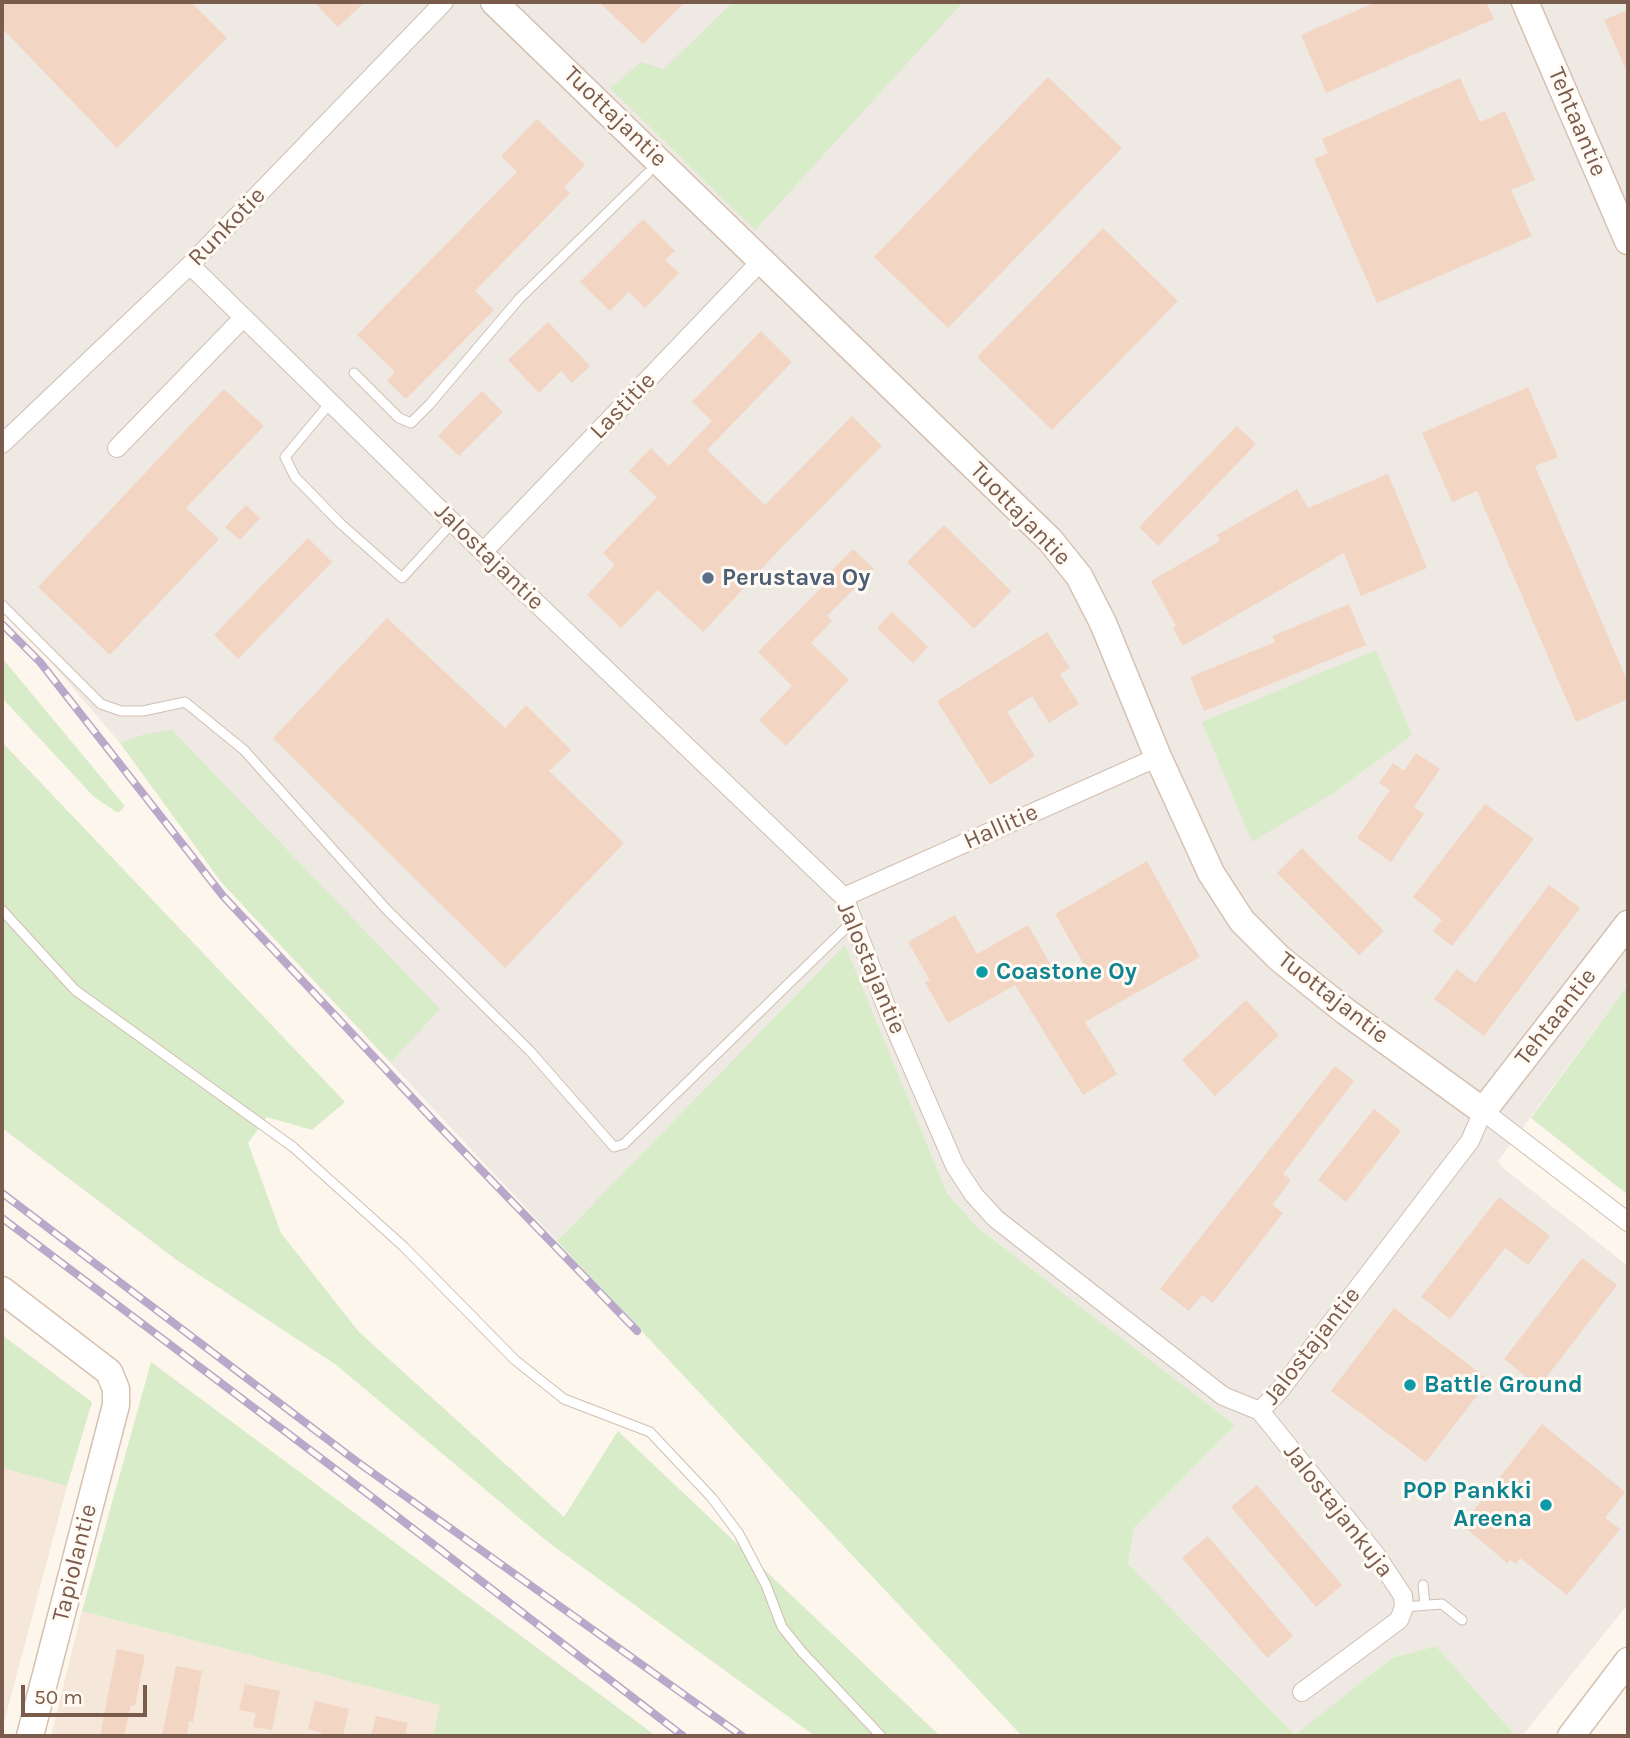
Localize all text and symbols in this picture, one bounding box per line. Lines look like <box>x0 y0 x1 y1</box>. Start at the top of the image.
street label: Tuottajantie <box>557 60 673 174</box>
street label: Tehtaantie <box>1541 63 1613 181</box>
street label: Runkotie <box>182 181 272 273</box>
street label: Lastitie <box>584 367 662 445</box>
street label: Tuottajantie <box>963 456 1077 572</box>
street label: Jalostajantie <box>428 498 550 616</box>
place label: Perustava Oy <box>722 564 870 592</box>
marker: Perustava Oy <box>700 570 716 586</box>
street label: Hallitie <box>959 798 1043 856</box>
street label: Jalostajantie <box>830 897 912 1039</box>
street label: Tuottajantie <box>1272 946 1394 1050</box>
place label: Coastone Oy <box>996 958 1137 986</box>
street label: Tehtaantie <box>1509 963 1603 1071</box>
marker: Coastone Oy <box>974 964 990 980</box>
street label: Jalostajantie <box>1257 1281 1367 1411</box>
place label: Battle Ground <box>1424 1371 1583 1399</box>
marker: Battle Ground <box>1402 1377 1418 1393</box>
street label: Jalostajankuja <box>1277 1438 1399 1584</box>
place label: POP Pankki Areena <box>1402 1477 1532 1533</box>
marker: POP Pankki Areena <box>1538 1497 1554 1513</box>
street label: Tapiolantie <box>46 1501 104 1625</box>
scale bar <box>24 1672 150 1716</box>
text: 50 m <box>34 1685 83 1709</box>

